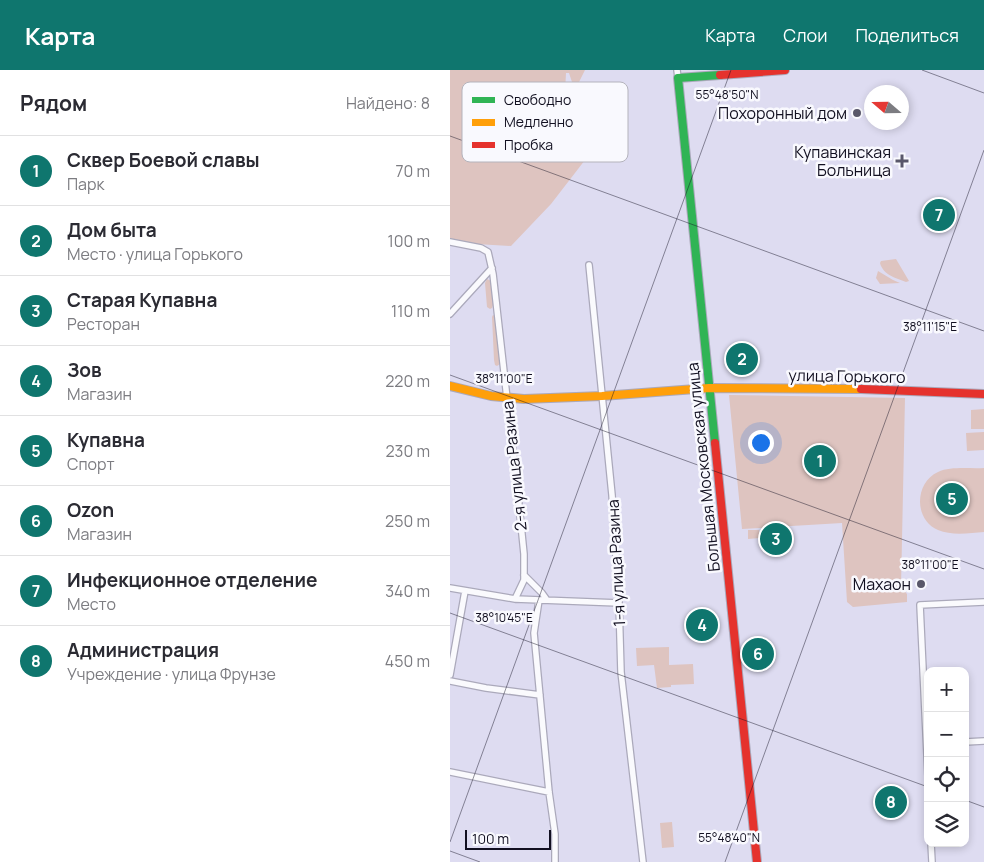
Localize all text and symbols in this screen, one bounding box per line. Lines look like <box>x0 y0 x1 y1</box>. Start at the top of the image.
text: Карта <box>25 19 95 52</box>
text: Карта <box>705 23 755 47</box>
text: Слои <box>783 23 827 47</box>
text: Поделиться <box>855 23 959 47</box>
legend <box>462 82 628 162</box>
north arrow <box>864 85 909 130</box>
text: 55°48'50"N <box>695 86 759 103</box>
text: Рядом <box>20 89 87 117</box>
text: Свободно <box>504 90 571 109</box>
text: Найдено: 8 <box>346 92 430 114</box>
place label: Похоронный дом <box>718 102 847 124</box>
marker: Похоронный дом <box>851 107 863 119</box>
text: Медленно <box>504 112 573 131</box>
text: Пробка <box>504 135 553 154</box>
place label: Купавинская Больница <box>794 141 891 181</box>
text: Сквер Боевой славы <box>67 147 260 173</box>
marker: Купавинская Больница <box>895 154 909 168</box>
text: 1 <box>32 160 40 182</box>
text: 70 m <box>395 160 430 182</box>
text: Парк <box>67 173 104 195</box>
pin: 7 <box>923 196 955 234</box>
text: Дом быта <box>67 217 157 243</box>
text: 2 <box>31 230 41 252</box>
text: 100 m <box>387 230 430 252</box>
text: Место · улица Горького <box>67 243 243 265</box>
text: Старая Купавна <box>67 287 217 313</box>
text: 3 <box>31 300 41 322</box>
text: 110 m <box>391 300 430 322</box>
text: Ресторан <box>67 313 140 335</box>
text: 38°11'15"E <box>903 318 957 335</box>
pin: 2 <box>726 340 758 378</box>
text: Зов <box>67 357 102 383</box>
street label: Большая Московская улица <box>681 361 725 573</box>
street label: улица Горького <box>788 364 906 388</box>
text: 4 <box>31 370 41 392</box>
text: 220 m <box>385 370 430 392</box>
text: 38°11'00"E <box>475 370 533 387</box>
text: Магазин <box>67 383 132 405</box>
street label: 2-я улица Разина <box>496 400 532 532</box>
text: Купавна <box>67 427 145 453</box>
your location <box>748 430 774 456</box>
text: 5 <box>31 440 41 462</box>
text: 230 m <box>386 440 430 462</box>
pin: 1 <box>804 442 836 480</box>
text: Спорт <box>67 453 115 475</box>
pin: 5 <box>936 480 968 518</box>
text: Ozon <box>67 497 114 523</box>
street label: 1-я улица Разина <box>602 499 630 627</box>
text: 6 <box>31 510 41 532</box>
text: 250 m <box>385 510 430 532</box>
pin: 3 <box>760 520 792 558</box>
text: Магазин <box>67 523 132 545</box>
text: 38°11'00"E <box>901 556 959 573</box>
text: Инфекционное отделение <box>67 567 317 593</box>
place label: Махаон <box>853 573 911 595</box>
marker: Махаон <box>915 578 927 590</box>
text: 7 <box>32 580 40 602</box>
text: 340 m <box>385 580 430 602</box>
text: Место <box>67 593 116 615</box>
pin: 4 <box>686 606 718 644</box>
text: 38°10'45"E <box>475 609 533 626</box>
pin: 6 <box>742 635 774 673</box>
text: Администрация <box>67 637 219 663</box>
text: 8 <box>31 650 41 672</box>
text: 450 m <box>385 650 430 672</box>
text: Учреждение · улица Фрунзе <box>67 663 276 685</box>
map controls <box>924 667 969 847</box>
button: + <box>924 667 969 712</box>
button: − <box>924 712 969 757</box>
button: locate <box>924 757 969 802</box>
pin: 8 <box>875 783 907 821</box>
button: layers <box>924 802 969 847</box>
scale bar <box>465 827 551 850</box>
text: 100 m <box>472 829 509 848</box>
text: 55°48'40"N <box>698 829 760 846</box>

